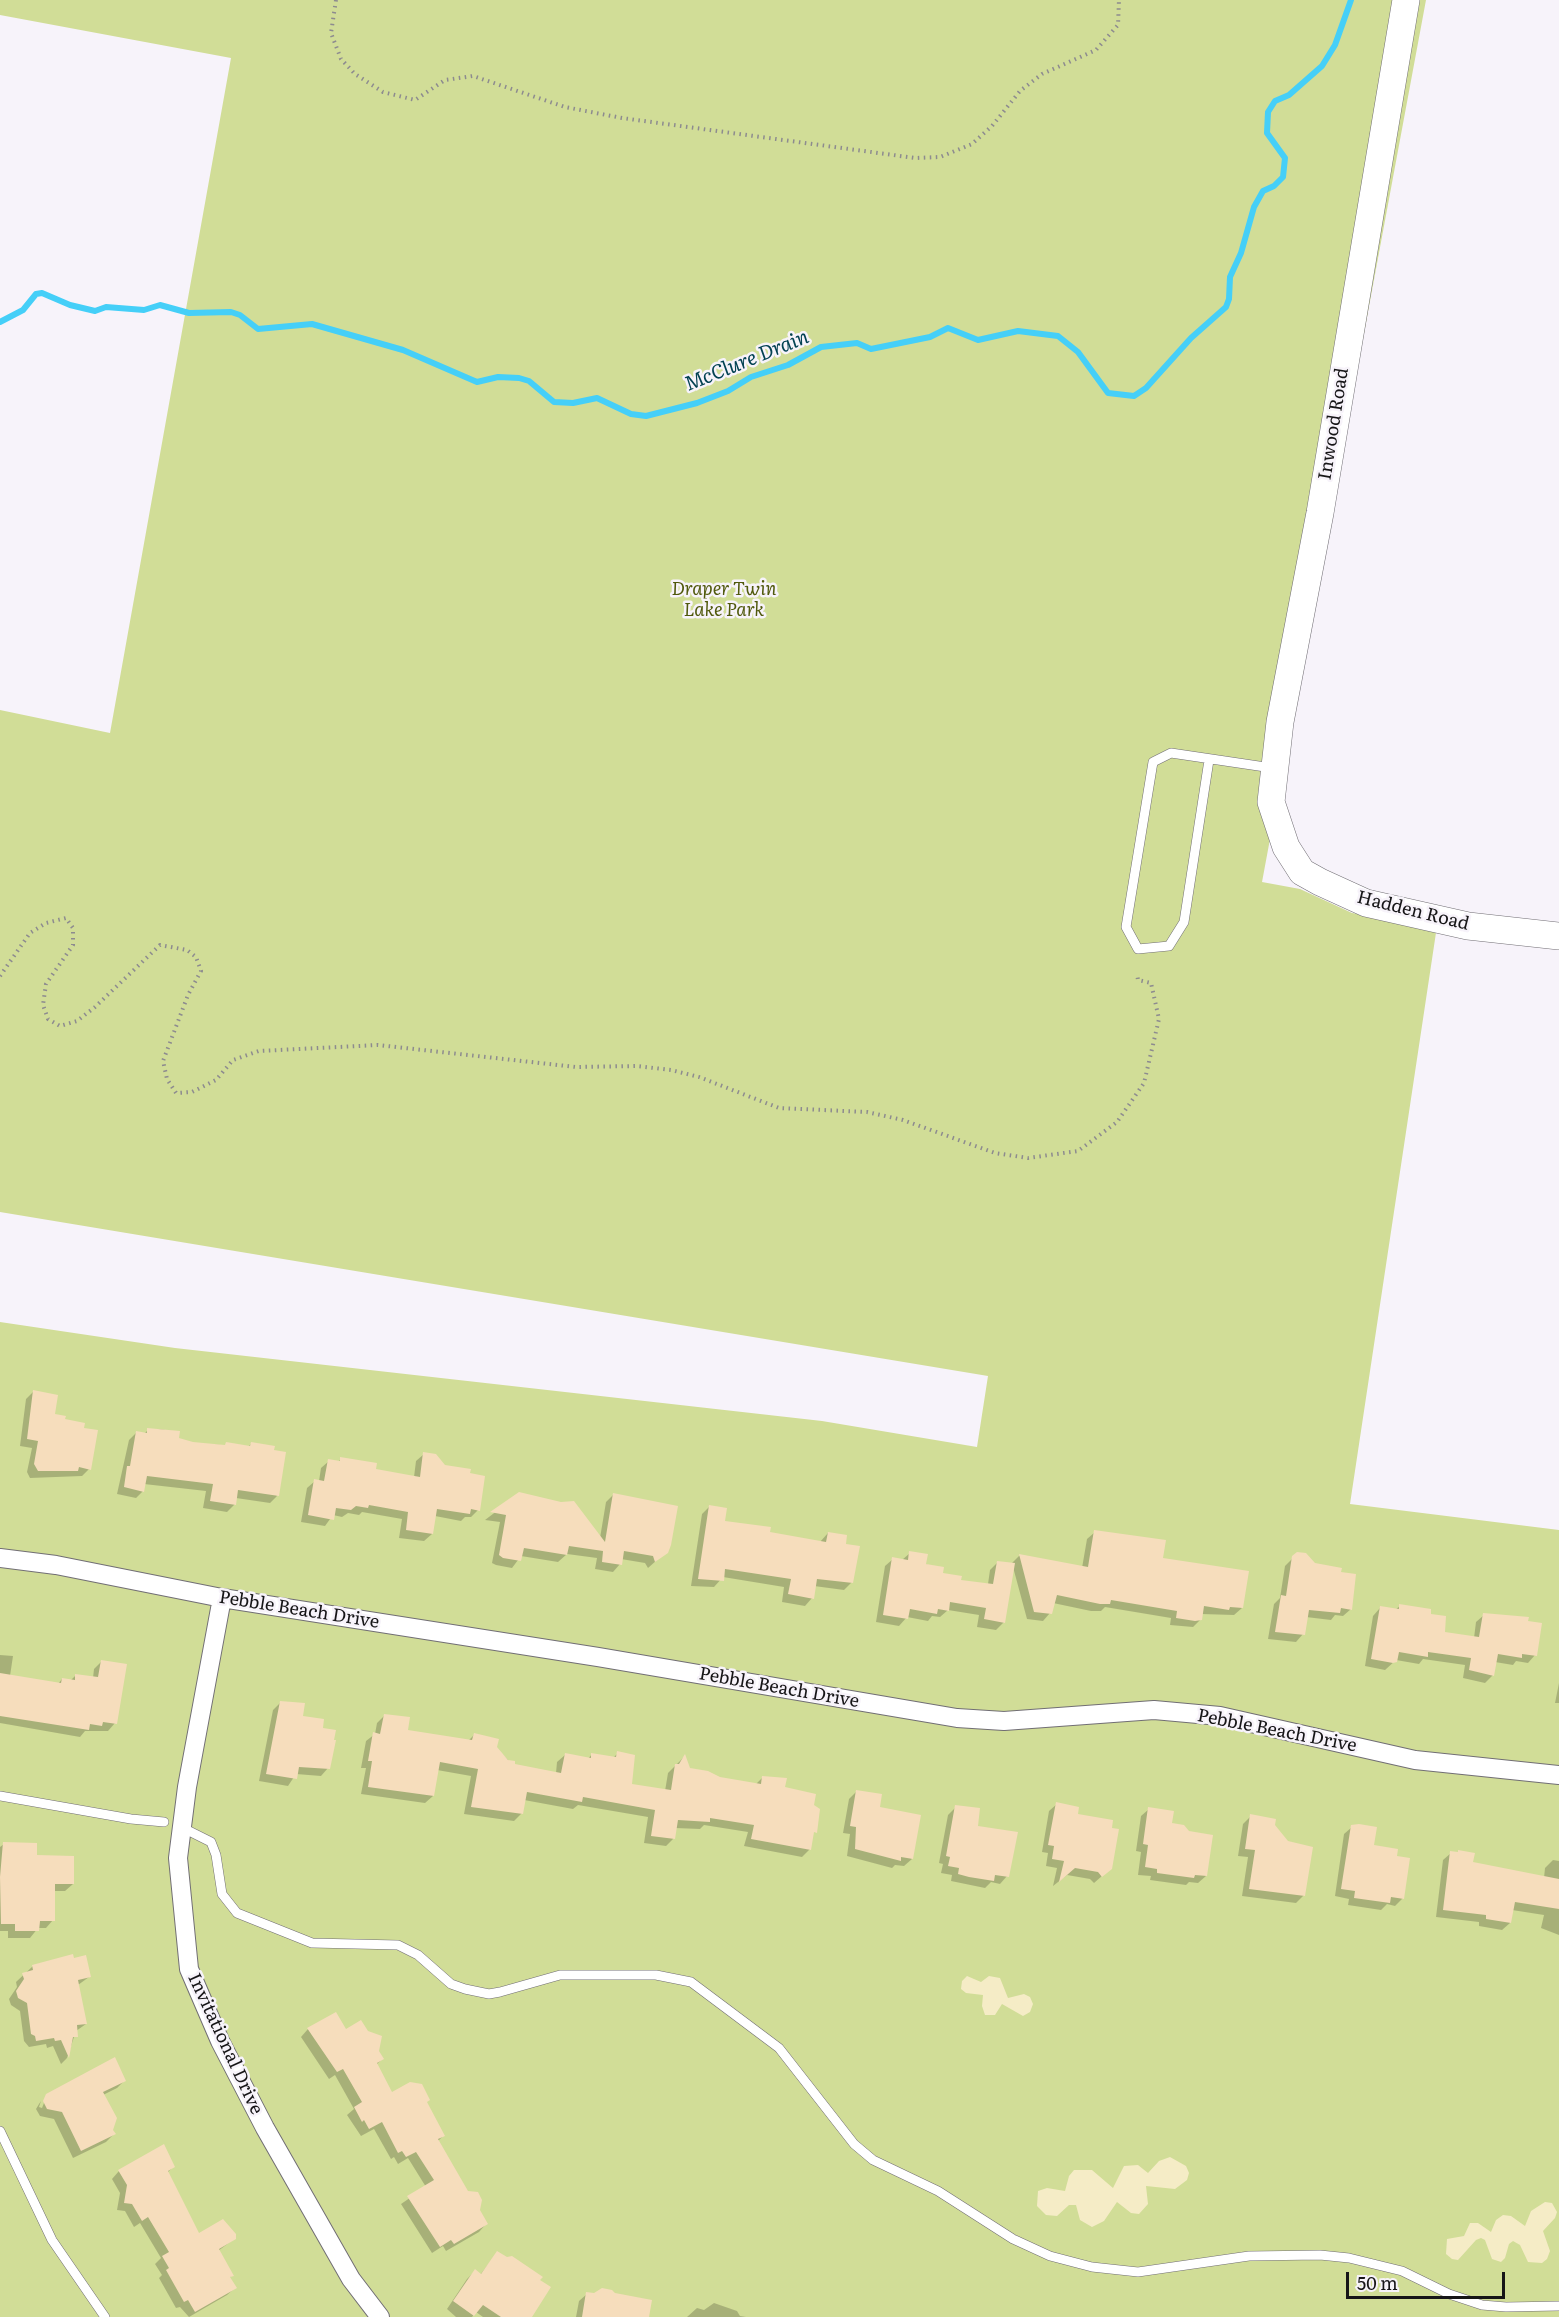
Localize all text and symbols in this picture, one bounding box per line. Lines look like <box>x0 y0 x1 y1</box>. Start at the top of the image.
water label: McClure Drain <box>682 325 812 397</box>
street label: Inwood Road <box>1314 366 1354 482</box>
park label: Draper Twin Lake Park <box>672 579 776 622</box>
street label: Hadden Road <box>1355 887 1471 935</box>
street label: Pebble Beach Drive <box>217 1587 381 1633</box>
street label: Pebble Beach Drive <box>697 1663 861 1713</box>
street label: Pebble Beach Drive <box>1195 1705 1359 1757</box>
street label: Invitational Drive <box>183 1970 267 2118</box>
scale bar <box>1349 2260 1508 2298</box>
text: 50 m <box>1357 2269 1398 2296</box>

